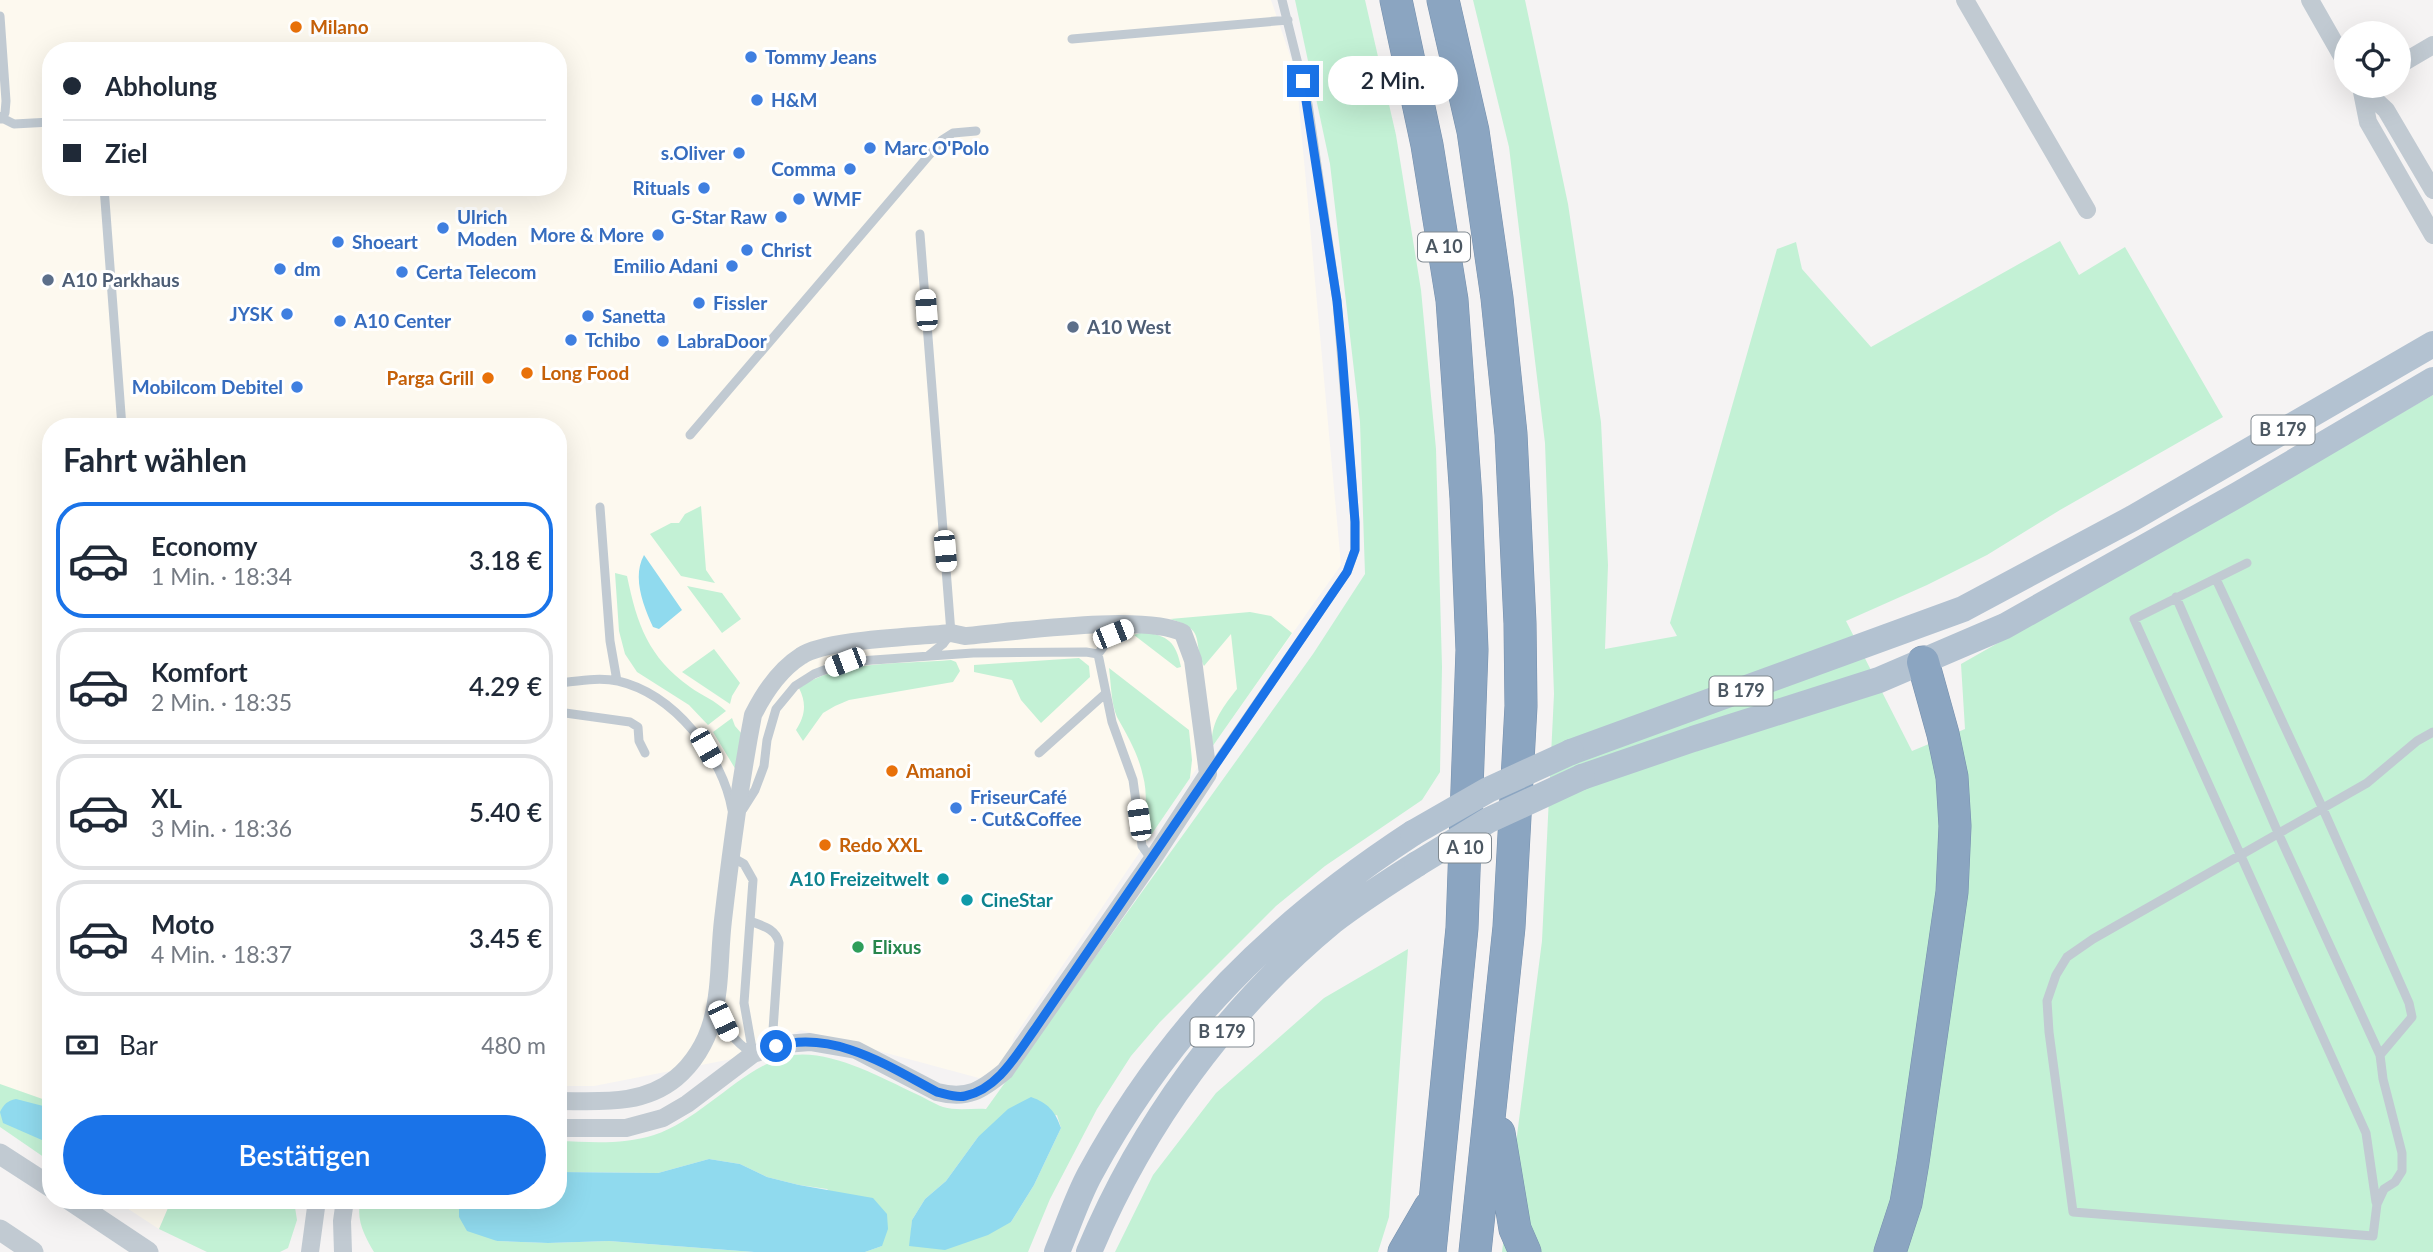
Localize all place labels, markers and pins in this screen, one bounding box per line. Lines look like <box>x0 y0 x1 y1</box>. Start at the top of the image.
place label: Milano <box>310 15 369 38</box>
marker: Milano <box>288 19 304 35</box>
place label: Tommy Jeans <box>765 45 877 68</box>
marker: Tommy Jeans <box>743 49 759 65</box>
place label: H&M <box>771 88 817 111</box>
marker: H&M <box>749 92 765 108</box>
place label: Marc O'Polo <box>884 136 989 159</box>
marker: Marc O'Polo <box>862 140 878 156</box>
place label: s.Oliver <box>661 141 726 164</box>
marker: s.Oliver <box>731 145 747 161</box>
place label: Comma <box>771 157 836 180</box>
marker: Comma <box>842 161 858 177</box>
place label: Rituals <box>633 176 690 199</box>
marker: Rituals <box>696 180 712 196</box>
place label: WMF <box>813 187 862 210</box>
marker: WMF <box>791 191 807 207</box>
place label: Ulrich Moden <box>457 205 517 250</box>
place label: G-Star Raw <box>671 205 768 228</box>
marker: G-Star Raw <box>773 209 789 225</box>
marker: Ulrich Moden <box>435 220 451 236</box>
place label: More & More <box>530 223 644 246</box>
marker: More & More <box>650 227 666 243</box>
place label: Shoeart <box>352 230 418 253</box>
marker: Shoeart <box>330 234 346 250</box>
place label: Christ <box>761 238 812 261</box>
marker: Christ <box>739 242 755 258</box>
place label: Emilio Adani <box>613 254 718 277</box>
place label: dm <box>294 257 321 280</box>
marker: Emilio Adani <box>724 258 740 274</box>
place label: Certa Telecom <box>416 260 536 283</box>
marker: dm <box>272 261 288 277</box>
marker: Certa Telecom <box>394 264 410 280</box>
place label: A10 Parkhaus <box>61 268 180 291</box>
marker: A10 Parkhaus <box>40 272 56 288</box>
place label: Fissler <box>713 291 768 314</box>
marker: Fissler <box>691 295 707 311</box>
place label: JYSK <box>230 302 274 325</box>
place label: Sanetta <box>602 304 666 327</box>
marker: JYSK <box>279 306 295 322</box>
marker: Sanetta <box>580 308 596 324</box>
place label: A10 Center <box>353 309 452 332</box>
marker: A10 Center <box>332 313 348 329</box>
place label: A10 West <box>1086 315 1171 338</box>
marker: A10 West <box>1065 319 1081 335</box>
place label: Tchibo <box>585 328 641 351</box>
place label: LabraDoor <box>677 329 768 352</box>
marker: Tchibo <box>563 332 579 348</box>
marker: LabraDoor <box>655 333 671 349</box>
place label: Long Food <box>541 361 629 384</box>
marker: Long Food <box>519 365 535 381</box>
place label: Parga Grill <box>387 366 474 389</box>
marker: Parga Grill <box>480 370 496 386</box>
place label: Mobilcom Debitel <box>132 375 283 398</box>
marker: Mobilcom Debitel <box>289 379 305 395</box>
place label: Amanoi <box>905 759 971 782</box>
marker: Amanoi <box>884 763 900 779</box>
place label: FriseurCafé - Cut&Coffee <box>970 785 1082 830</box>
marker: FriseurCafé - Cut&Coffee <box>948 800 964 816</box>
place label: Redo XXL <box>839 833 923 856</box>
marker: Redo XXL <box>817 837 833 853</box>
place label: A10 Freizeitwelt <box>789 867 929 890</box>
marker: A10 Freizeitwelt <box>935 871 951 887</box>
place label: CineStar <box>981 888 1054 911</box>
marker: CineStar <box>959 892 975 908</box>
place label: Elixus <box>872 935 921 958</box>
marker: Elixus <box>850 939 866 955</box>

